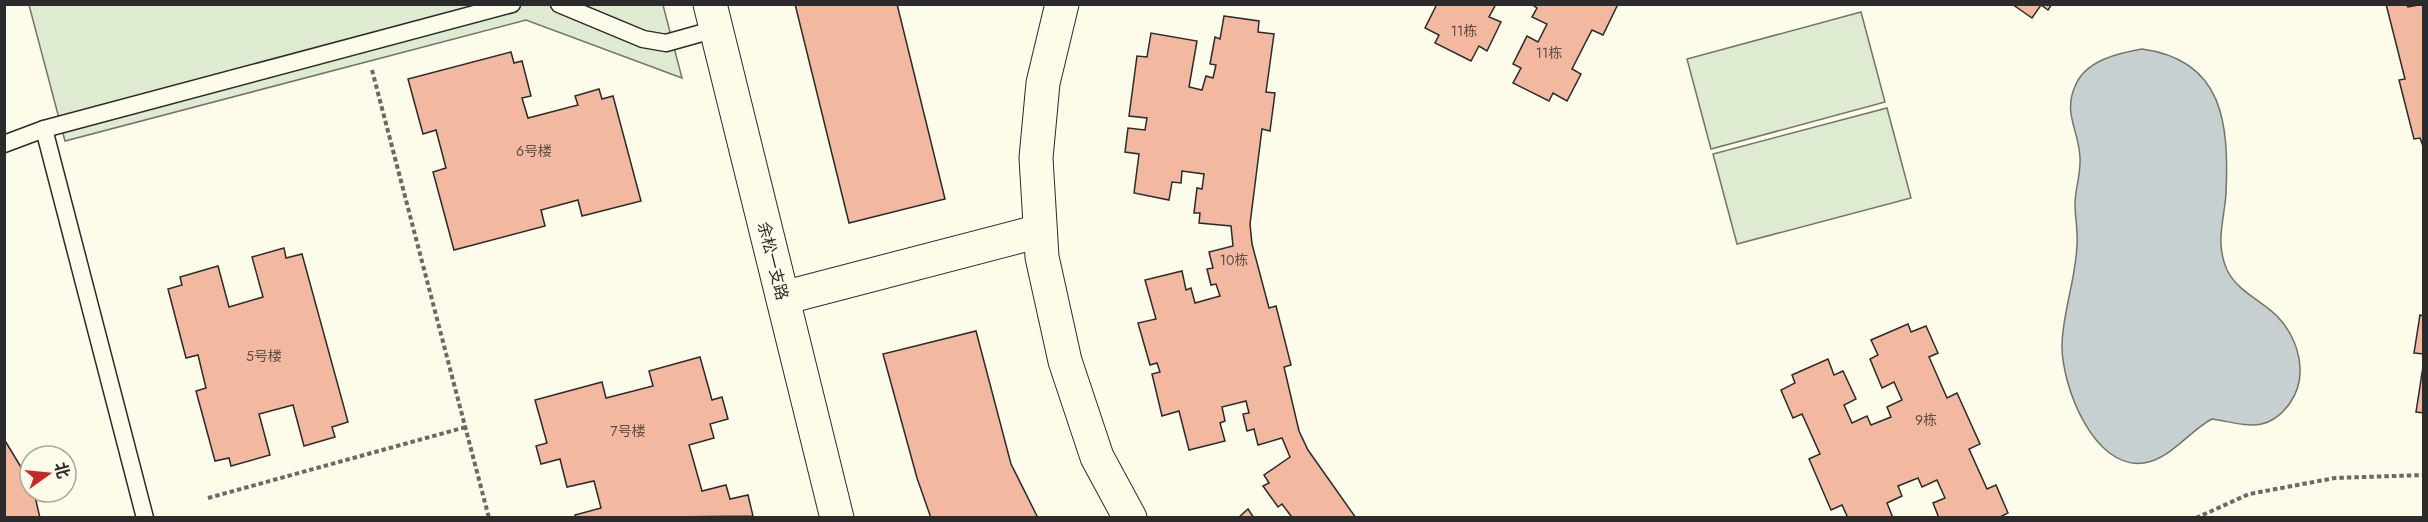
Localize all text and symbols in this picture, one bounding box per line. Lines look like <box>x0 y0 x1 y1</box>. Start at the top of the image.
house number: 11栋 <box>1451 21 1477 41</box>
house number: 11栋 <box>1536 43 1562 63</box>
house number: 6号楼 <box>516 141 552 161</box>
street label: 余松一支路 <box>752 219 794 303</box>
house number: 10栋 <box>1220 250 1248 270</box>
house number: 5号楼 <box>246 346 282 366</box>
house number: 9栋 <box>1915 410 1937 430</box>
house number: 7号楼 <box>610 421 646 441</box>
north arrow <box>18 444 78 504</box>
text: 北 <box>49 460 75 481</box>

